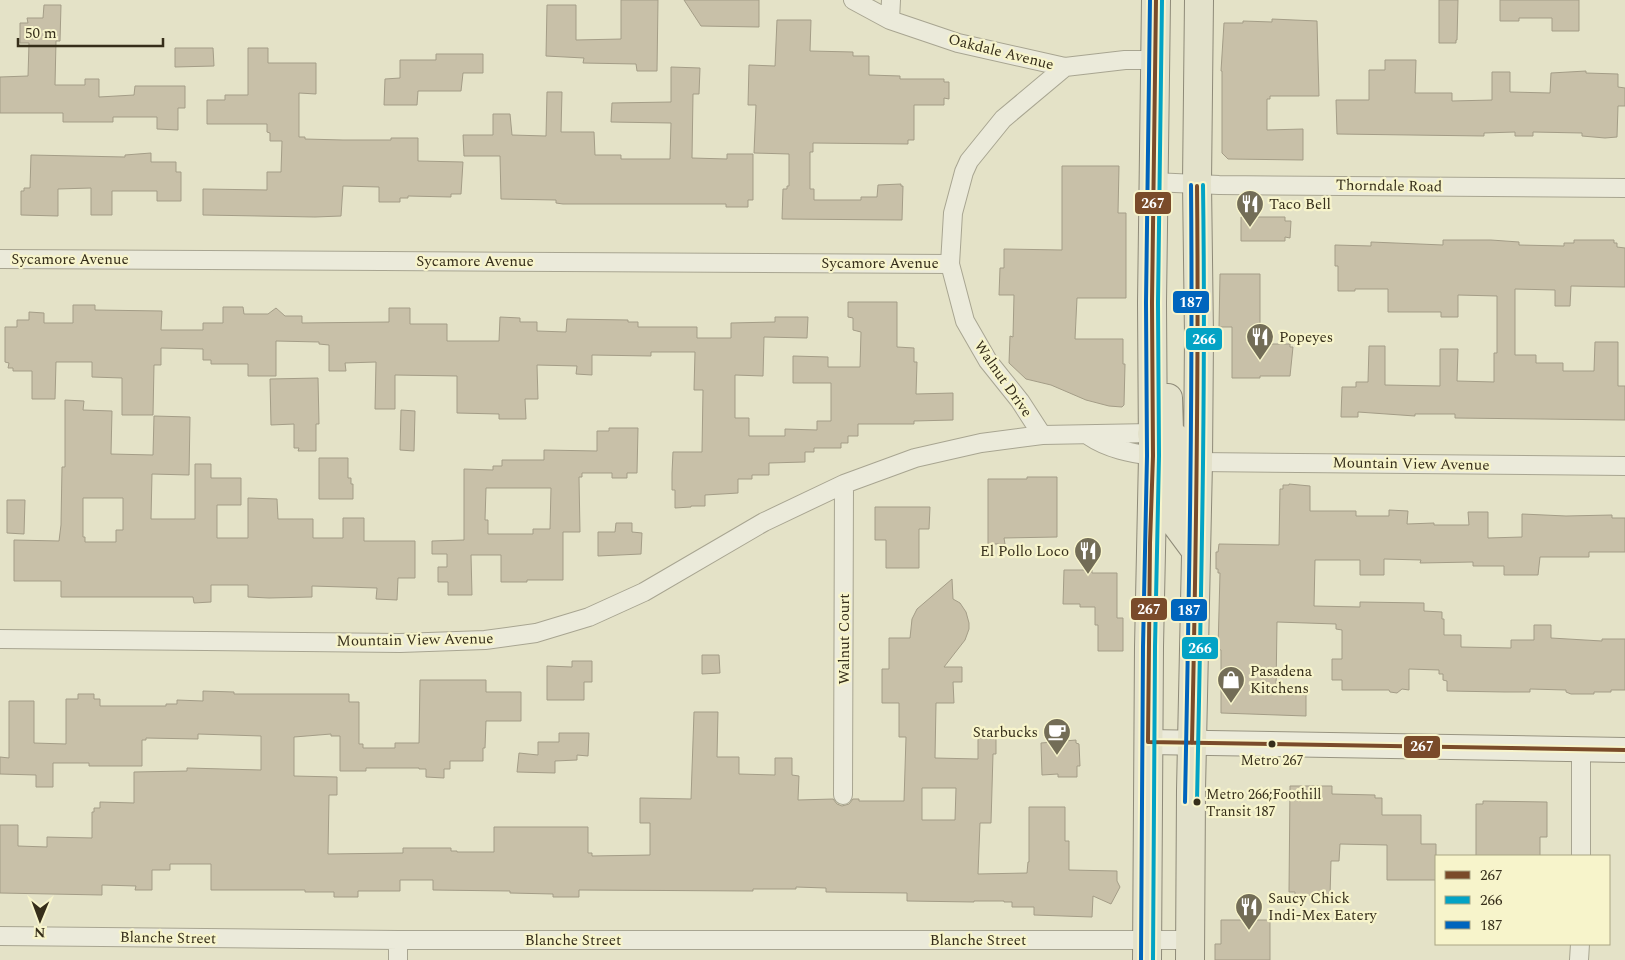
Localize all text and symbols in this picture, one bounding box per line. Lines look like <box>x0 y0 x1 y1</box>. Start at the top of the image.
scale bar <box>18 15 162 47</box>
text: 50 m <box>25 22 57 45</box>
street label: Oakdale Avenue <box>946 28 1056 76</box>
street label: Thorndale Road <box>1336 174 1442 198</box>
restaurant icon: Taco Bell <box>1235 189 1265 228</box>
line badge: 267 <box>1134 191 1172 215</box>
text: 267 <box>1141 193 1165 214</box>
place label: Taco Bell <box>1269 193 1331 216</box>
street label: Sycamore Avenue <box>11 248 129 271</box>
street label: Sycamore Avenue <box>416 250 534 273</box>
street label: Sycamore Avenue <box>821 252 939 275</box>
line badge: 187 <box>1172 290 1210 314</box>
text: 187 <box>1179 292 1203 313</box>
restaurant icon: Popeyes <box>1245 322 1275 361</box>
place label: Popeyes <box>1279 326 1333 349</box>
line badge: 266 <box>1185 327 1223 351</box>
text: 266 <box>1192 329 1216 350</box>
street label: Walnut Drive <box>968 336 1038 422</box>
street label: Mountain View Avenue <box>1332 451 1490 477</box>
restaurant icon: El Pollo Loco <box>1073 536 1103 575</box>
place label: El Pollo Loco <box>980 540 1069 563</box>
street label: Walnut Court <box>833 594 856 684</box>
line badge: 267 <box>1130 597 1168 621</box>
line badge: 187 <box>1170 598 1208 622</box>
text: 267 <box>1137 599 1161 620</box>
text: 187 <box>1177 600 1201 621</box>
street label: Mountain View Avenue <box>336 627 494 653</box>
line badge: 266 <box>1181 636 1219 660</box>
text: 266 <box>1188 638 1212 659</box>
place label: Pasadena Kitchens <box>1250 660 1313 700</box>
shop icon: Pasadena Kitchens <box>1216 665 1246 704</box>
cafe icon: Starbucks <box>1042 717 1072 756</box>
place label: Starbucks <box>973 721 1038 744</box>
line badge: 267 <box>1403 735 1441 759</box>
text: 267 <box>1410 736 1434 757</box>
marker: Metro 267 <box>1267 739 1277 749</box>
place label: Metro 267 <box>1241 750 1303 771</box>
place label: Metro 266;Foothill Transit 187 <box>1206 784 1321 822</box>
marker: Metro 266;Foothill Transit 187 <box>1192 797 1202 807</box>
legend <box>1435 855 1610 945</box>
text: 267 <box>1480 864 1503 887</box>
place label: Saucy Chick Indi-Mex Eatery <box>1268 887 1378 927</box>
text: 266 <box>1480 889 1503 912</box>
restaurant icon: Saucy Chick Indi-Mex Eatery <box>1234 892 1264 931</box>
north arrow <box>15 895 65 945</box>
text: 187 <box>1480 914 1503 937</box>
text: N <box>34 922 46 943</box>
street label: Blanche Street <box>120 926 216 950</box>
street label: Blanche Street <box>525 929 621 952</box>
street label: Blanche Street <box>930 929 1026 952</box>

